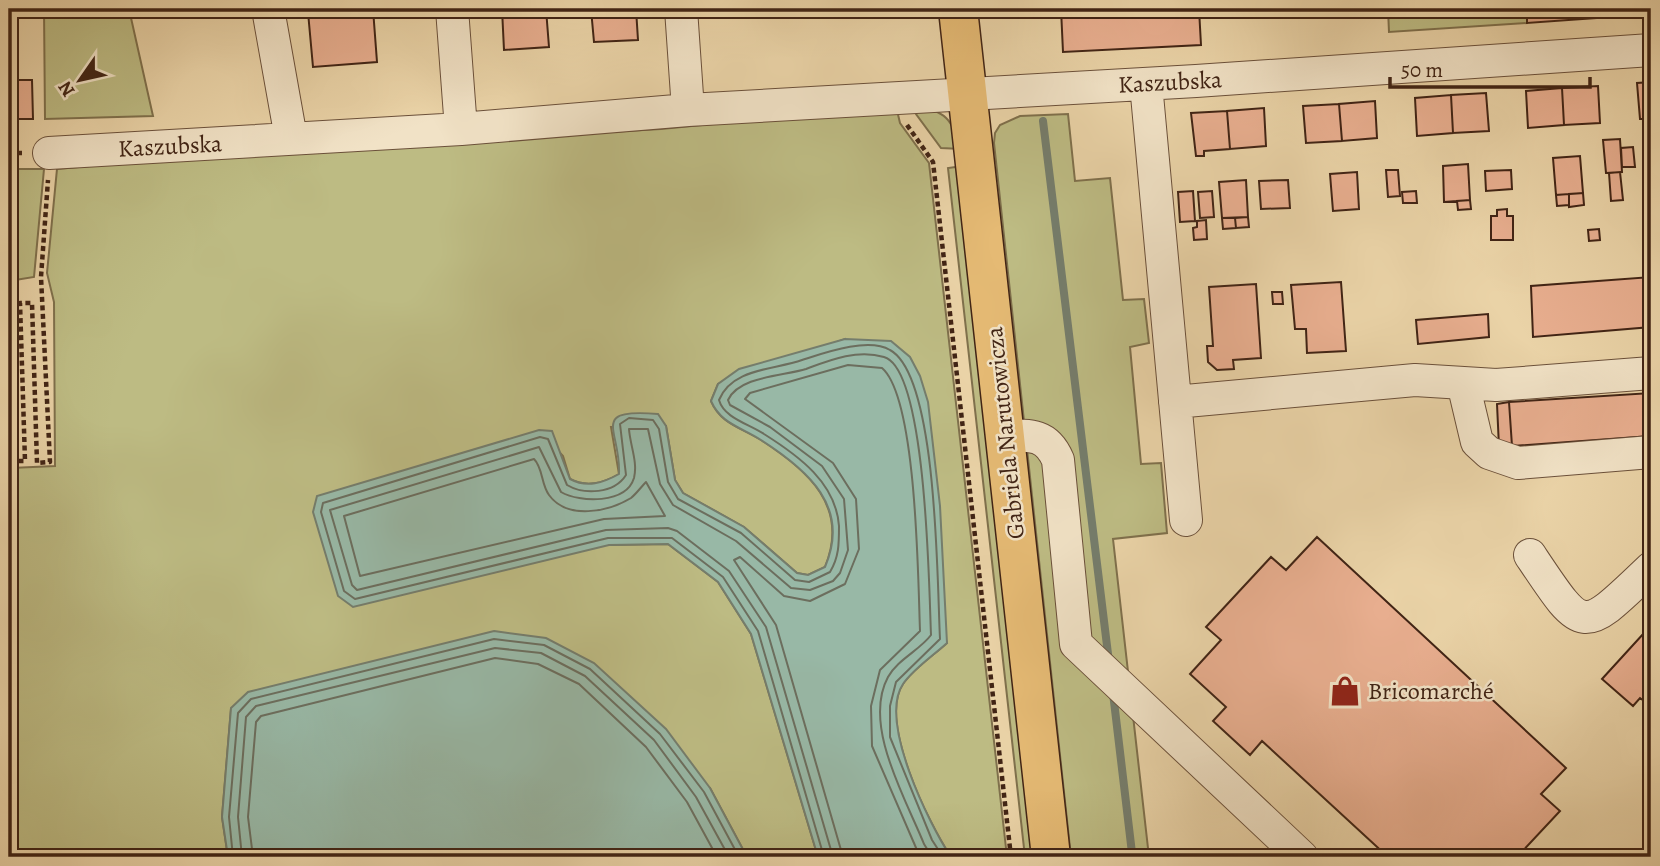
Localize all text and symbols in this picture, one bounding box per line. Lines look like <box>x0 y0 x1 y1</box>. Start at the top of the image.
north arrow <box>46 46 116 116</box>
scale bar <box>1390 46 1590 90</box>
text: 50 m <box>1401 56 1443 84</box>
street label: Kaszubska <box>1117 63 1224 101</box>
text: N <box>52 76 81 102</box>
street label: Kaszubska <box>117 127 224 165</box>
street label: Gabriela Narutowicza <box>978 324 1032 541</box>
shop icon: Bricomarché <box>1328 674 1362 708</box>
place label: Bricomarché <box>1368 675 1494 707</box>

